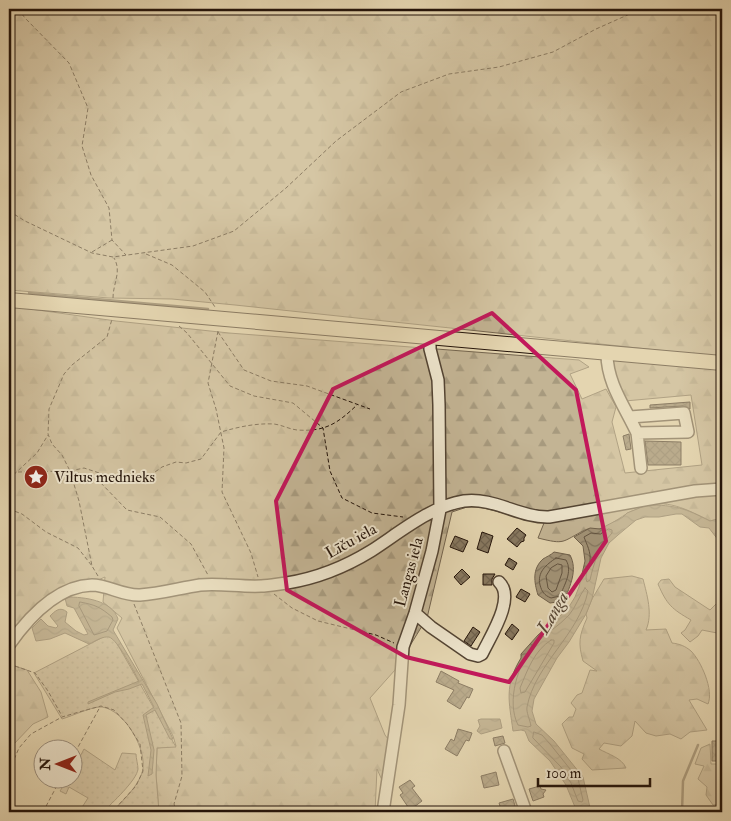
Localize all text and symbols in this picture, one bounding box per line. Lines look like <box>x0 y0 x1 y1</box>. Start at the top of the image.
place icon: Viltus mednieks <box>23 464 49 490</box>
place label: Viltus mednieks <box>54 467 155 487</box>
street label: Līču iela <box>322 519 380 563</box>
street label: Langas iela <box>390 535 428 609</box>
water label: Langa <box>531 588 574 639</box>
north arrow <box>32 738 82 788</box>
scale bar <box>538 756 651 788</box>
text: N <box>37 757 54 771</box>
text: 100 m <box>546 764 582 783</box>

